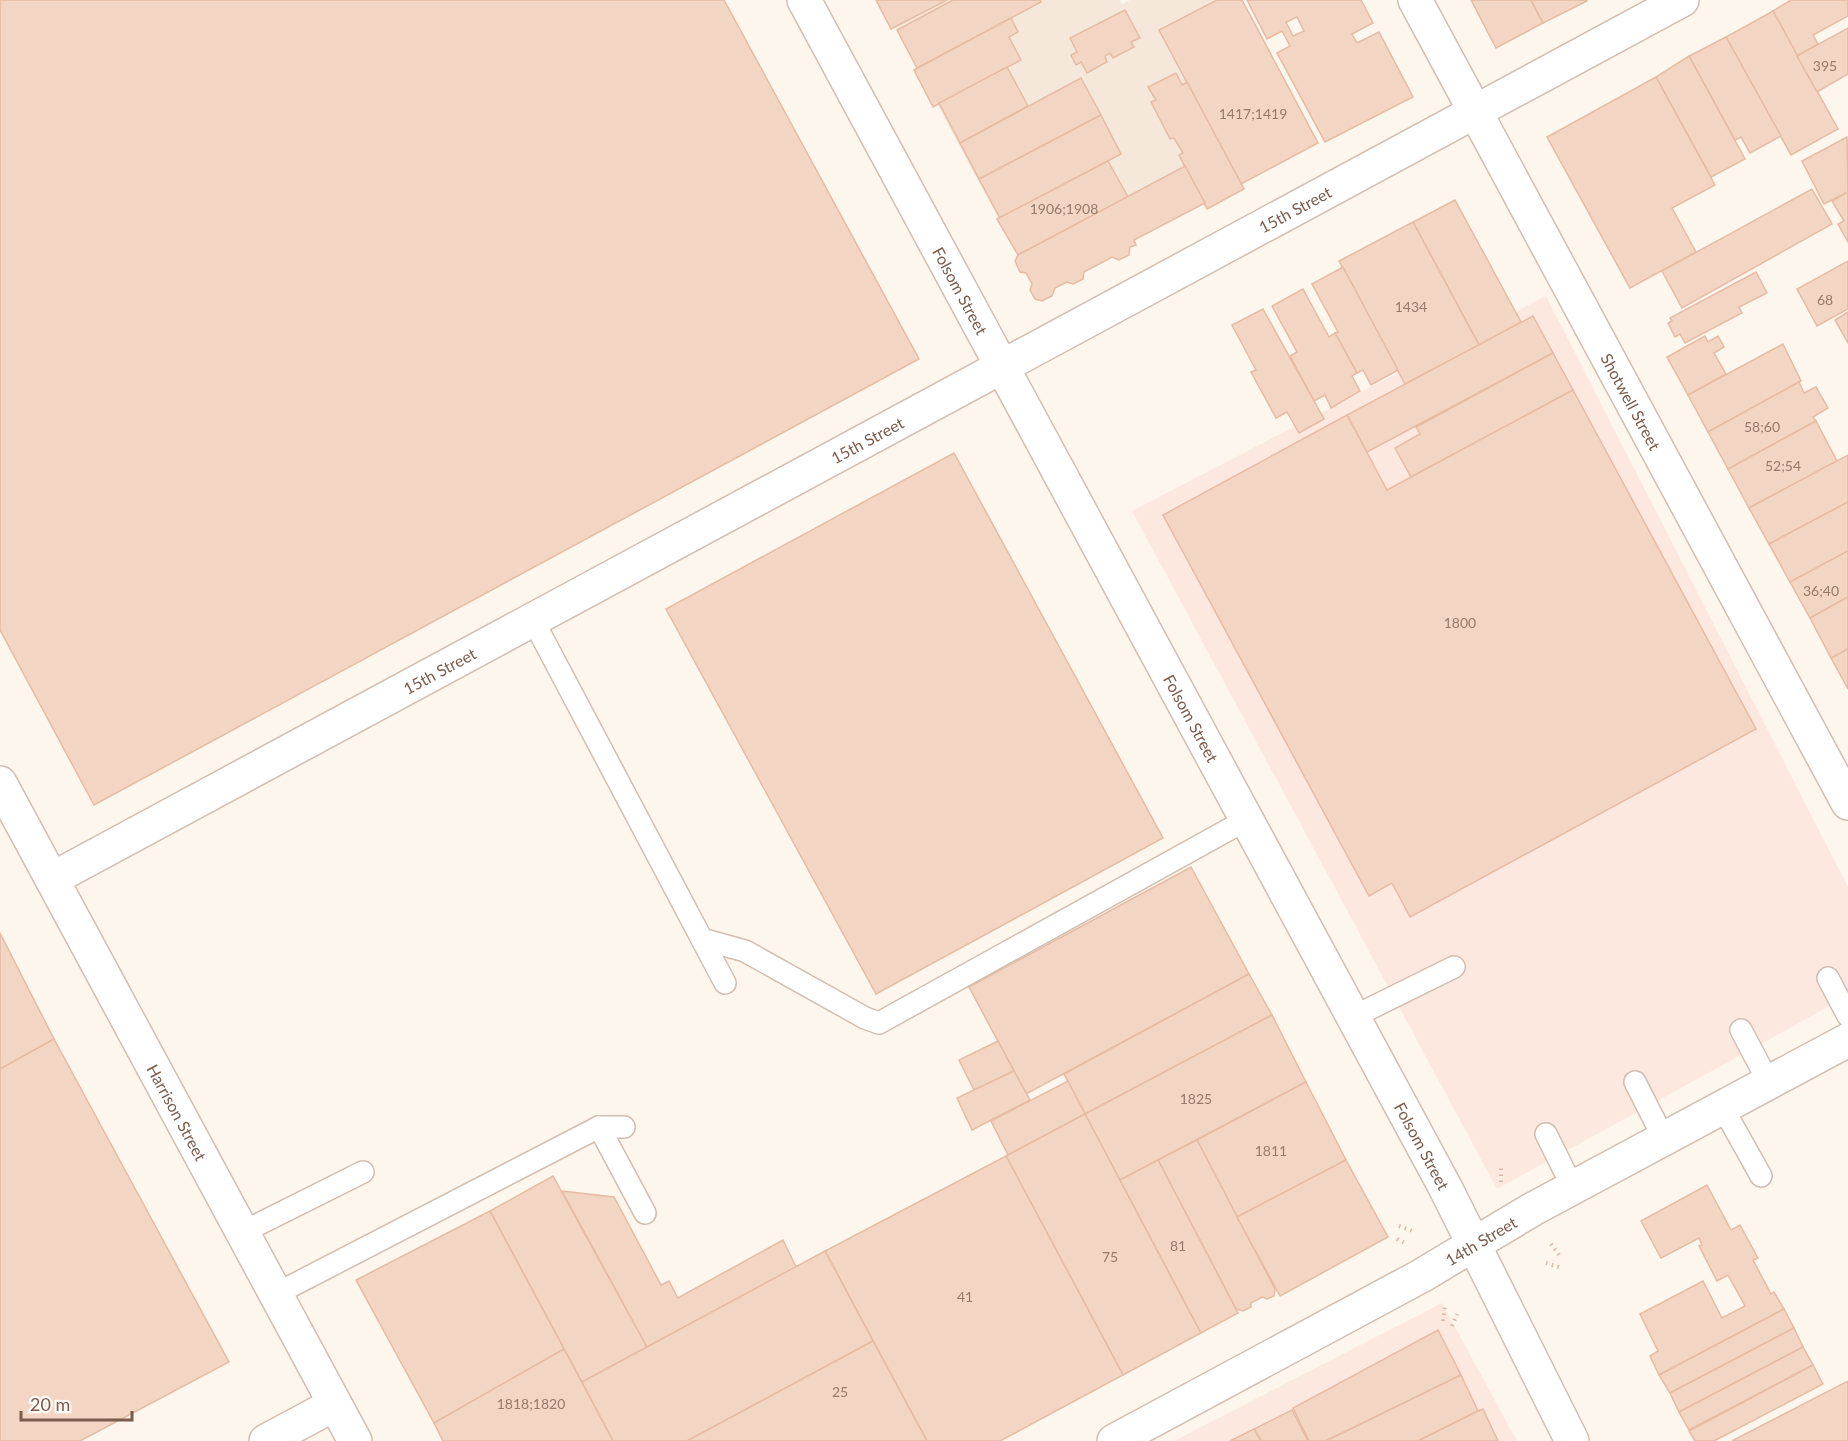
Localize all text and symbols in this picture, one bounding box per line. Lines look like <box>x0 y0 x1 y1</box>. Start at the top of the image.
house number: 395 <box>1813 57 1837 74</box>
house number: 1417;1419 <box>1219 105 1287 122</box>
street label: 15th Street <box>1255 181 1335 236</box>
house number: 1906;1908 <box>1030 200 1098 217</box>
street label: Folsom Street <box>929 243 992 338</box>
house number: 68 <box>1817 291 1833 308</box>
house number: 1434 <box>1395 298 1427 315</box>
street label: Shotwell Street <box>1598 350 1665 453</box>
street label: 15th Street <box>828 412 907 467</box>
house number: 58;60 <box>1744 418 1780 435</box>
house number: 52;54 <box>1765 457 1801 474</box>
house number: 36;40 <box>1803 582 1839 599</box>
house number: 1800 <box>1444 614 1476 631</box>
street label: 15th Street <box>400 643 479 697</box>
street label: Folsom Street <box>1160 671 1223 765</box>
street label: Harrison Street <box>144 1061 211 1164</box>
house number: 1825 <box>1180 1090 1212 1107</box>
street label: Folsom Street <box>1391 1099 1454 1193</box>
house number: 1811 <box>1255 1142 1287 1159</box>
street label: 14th Street <box>1442 1212 1520 1269</box>
house number: 81 <box>1170 1237 1186 1254</box>
house number: 75 <box>1102 1248 1118 1265</box>
house number: 41 <box>957 1288 973 1305</box>
house number: 25 <box>832 1383 848 1400</box>
scale bar <box>21 1384 132 1422</box>
text: 20 m <box>30 1393 70 1415</box>
house number: 1818;1820 <box>497 1395 565 1412</box>

